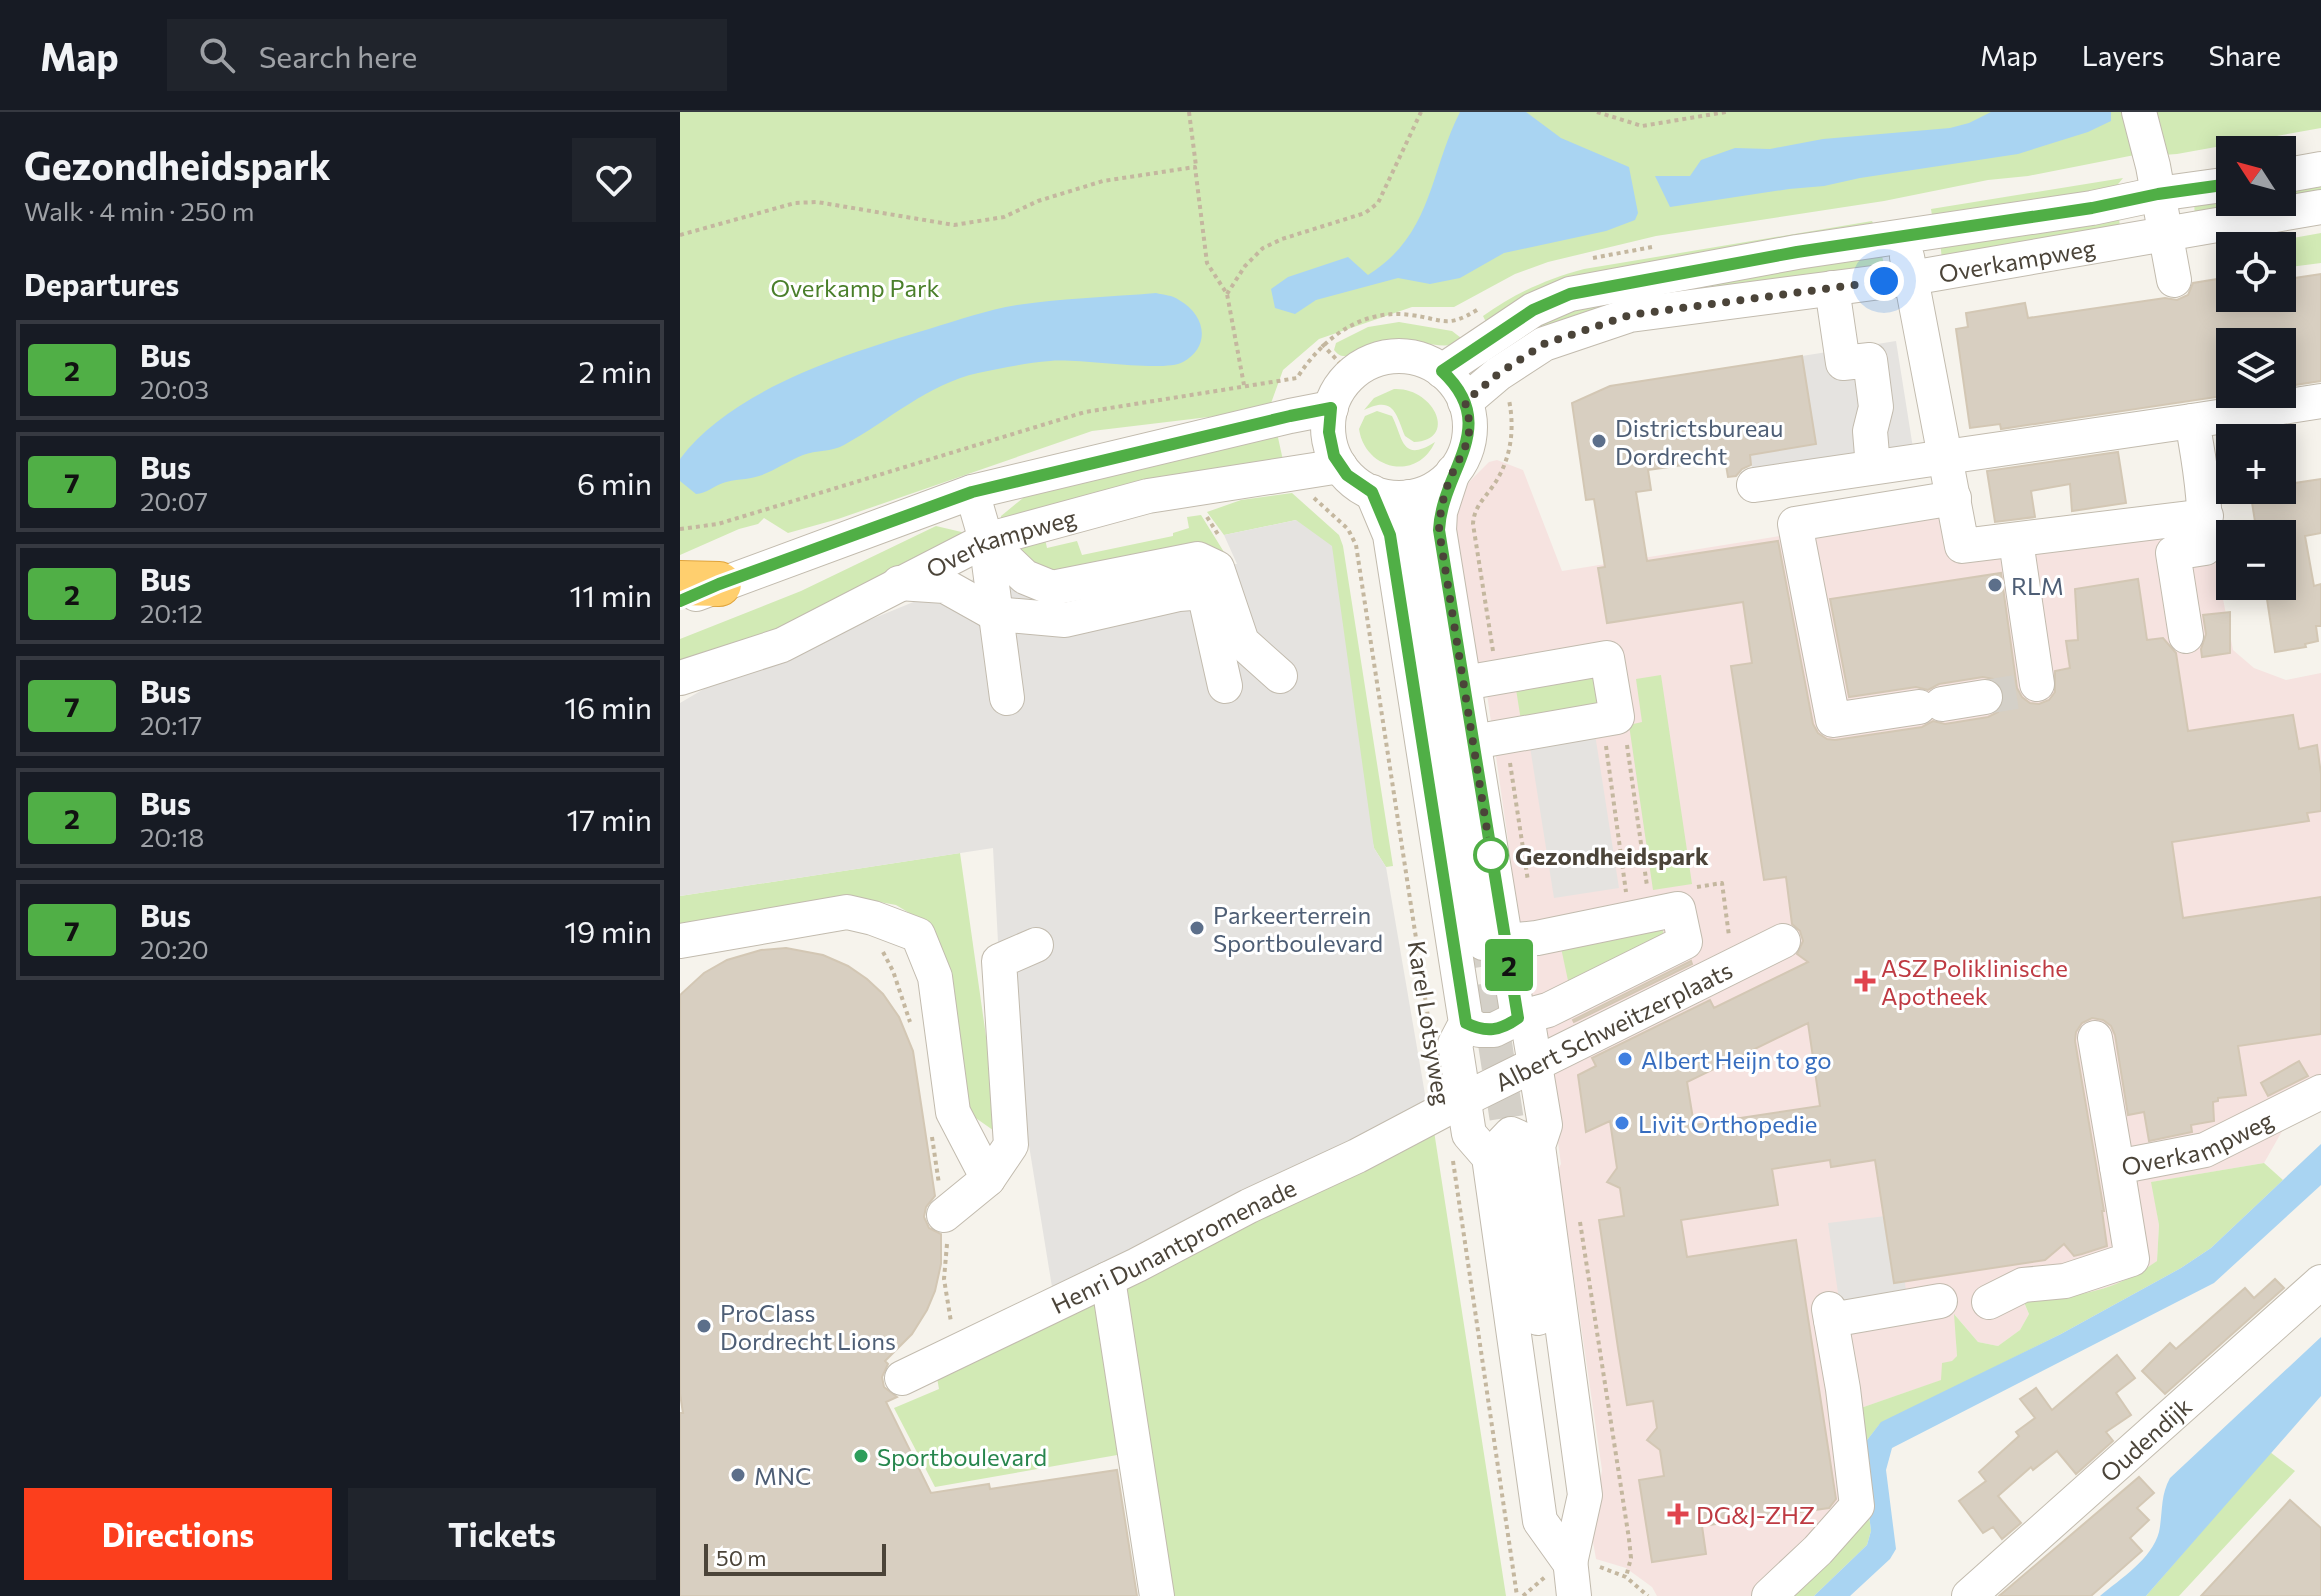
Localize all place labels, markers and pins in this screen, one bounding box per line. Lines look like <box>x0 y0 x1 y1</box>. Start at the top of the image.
place label: Districtsbureau Dordrecht <box>1615 413 1783 470</box>
marker: Districtsbureau Dordrecht <box>1590 432 1608 450</box>
place label: RLM <box>2011 571 2064 600</box>
marker: RLM <box>1986 576 2004 594</box>
marker: Gezondheidspark <box>1474 838 1508 872</box>
place label: Gezondheidspark <box>1515 841 1709 870</box>
place label: Parkeerterrein Sportboulevard <box>1213 900 1383 957</box>
marker: Parkeerterrein Sportboulevard <box>1188 919 1206 937</box>
place label: ASZ Poliklinische Apotheek <box>1881 953 2068 1010</box>
marker: ASZ Poliklinische Apotheek <box>1856 972 1874 990</box>
place label: Albert Heijn to go <box>1641 1045 1832 1074</box>
marker: Albert Heijn to go <box>1616 1050 1634 1068</box>
place label: Livit Orthopedie <box>1638 1109 1818 1138</box>
marker: Livit Orthopedie <box>1613 1114 1631 1132</box>
place label: ProClass Dordrecht Lions <box>720 1298 896 1355</box>
marker: ProClass Dordrecht Lions <box>695 1317 713 1335</box>
place label: Sportboulevard <box>877 1442 1047 1471</box>
marker: Sportboulevard <box>852 1447 870 1465</box>
place label: MNC <box>754 1461 812 1490</box>
marker: MNC <box>729 1466 747 1484</box>
place label: DG&J-ZHZ <box>1696 1500 1815 1529</box>
marker: DG&J-ZHZ <box>1667 1503 1689 1525</box>

